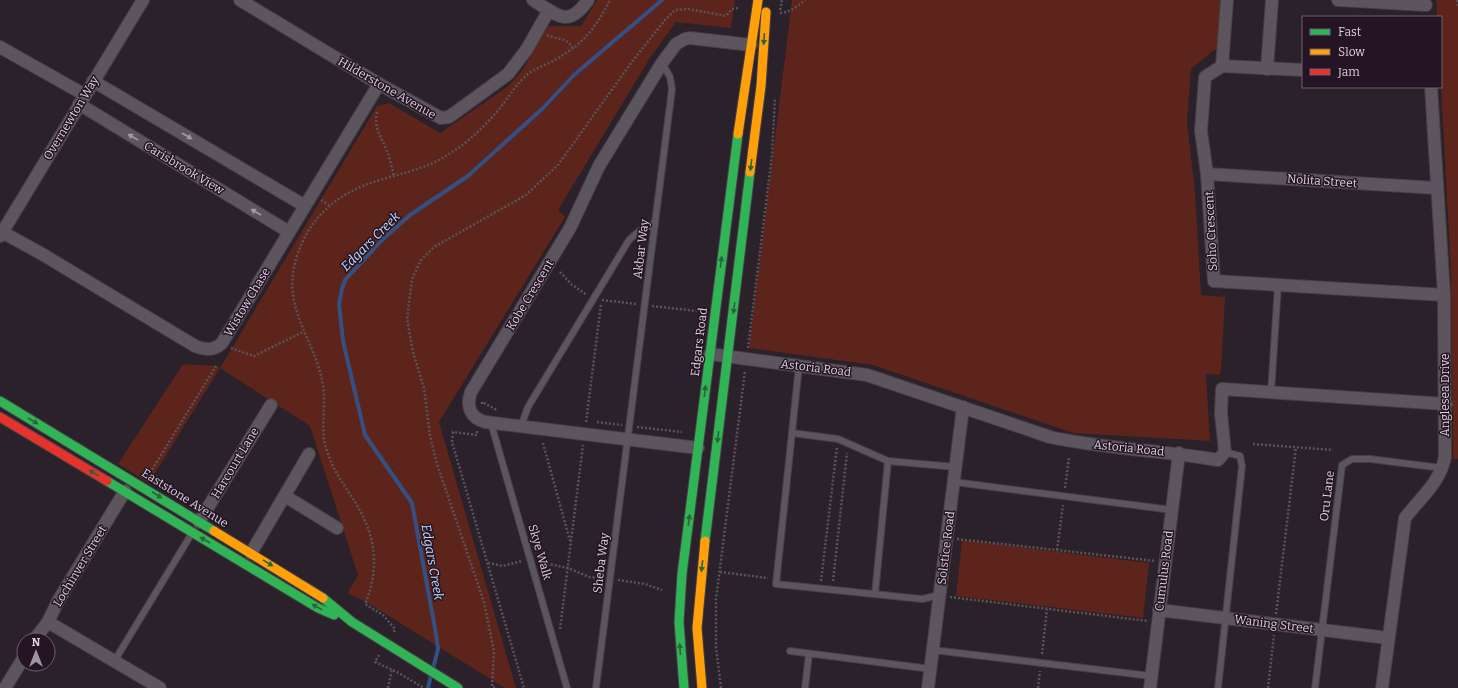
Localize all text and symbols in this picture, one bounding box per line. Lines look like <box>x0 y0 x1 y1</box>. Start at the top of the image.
legend <box>1302 16 1442 88</box>
text: Fast <box>1338 25 1362 39</box>
one-way arrow <box>760 33 767 45</box>
text: Slow <box>1338 45 1365 59</box>
street label: Hilderstone Avenue <box>335 54 439 122</box>
text: Jam <box>1337 65 1360 79</box>
street label: Overnewton Way <box>41 73 102 162</box>
one-way arrow <box>181 133 193 140</box>
one-way arrow <box>127 134 139 141</box>
street label: Carisbrook View <box>141 139 227 198</box>
one-way arrow <box>748 159 754 171</box>
street label: Nolita Street <box>1286 172 1358 190</box>
street label: Soho Crescent <box>1202 190 1220 271</box>
one-way arrow <box>251 208 261 216</box>
water label: Edgars Creek <box>338 208 404 274</box>
street label: Akbar Way <box>630 218 652 280</box>
one-way arrow <box>718 256 725 268</box>
street label: Kobe Crescent <box>503 257 557 333</box>
street label: Wistow Chase <box>221 265 273 339</box>
one-way arrow <box>730 302 737 314</box>
street label: Edgars Road <box>688 307 710 377</box>
street label: Anglesea Drive <box>1438 353 1452 437</box>
street label: Astoria Road <box>780 357 852 379</box>
one-way arrow <box>702 385 708 397</box>
one-way arrow <box>27 418 39 425</box>
street label: Harcourt Lane <box>208 425 262 501</box>
one-way arrow <box>715 431 721 443</box>
street label: Astoria Road <box>1093 437 1165 459</box>
street label: Eaststone Avenue <box>139 466 231 530</box>
one-way arrow <box>88 469 100 476</box>
street label: Oru Lane <box>1317 470 1337 522</box>
one-way arrow <box>151 492 163 499</box>
street label: Solstice Road <box>935 510 957 586</box>
one-way arrow <box>686 514 692 526</box>
street label: Lochinver Street <box>50 522 110 609</box>
water label: Edgars Creek <box>418 523 447 602</box>
street label: Skye Walk <box>525 523 555 582</box>
street label: Cumulus Road <box>1152 530 1176 612</box>
street label: Sheba Way <box>590 531 612 594</box>
one-way arrow <box>199 537 211 544</box>
one-way arrow <box>262 560 274 567</box>
one-way arrow <box>699 560 705 572</box>
one-way arrow <box>311 604 322 610</box>
street label: Waning Street <box>1234 612 1315 636</box>
north arrow <box>16 632 56 672</box>
text: N <box>32 636 41 649</box>
one-way arrow <box>676 643 683 655</box>

